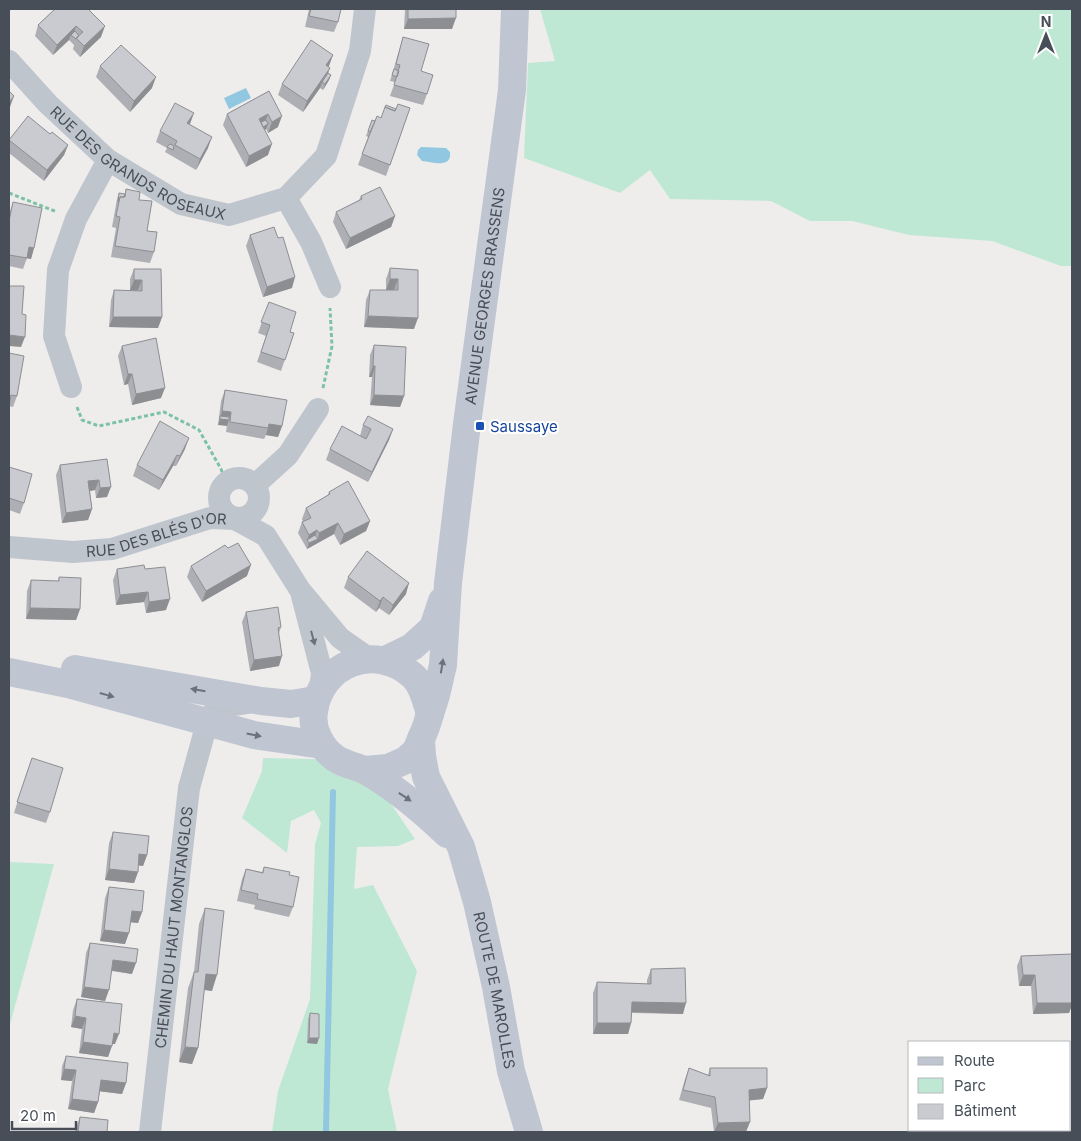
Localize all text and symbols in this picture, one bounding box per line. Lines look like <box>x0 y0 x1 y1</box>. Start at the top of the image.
north arrow <box>1021 10 1071 60</box>
text: N <box>1041 13 1051 30</box>
street label: RUE DES GRANDS ROSEAUX <box>47 102 228 223</box>
street label: AVENUE GEORGES BRASSENS <box>460 186 508 406</box>
place label: Saussaye <box>490 417 558 436</box>
marker: Saussaye <box>474 420 486 432</box>
street label: RUE DES BLÉS D'OR <box>85 508 227 560</box>
one-way arrow <box>309 630 317 645</box>
one-way arrow <box>439 658 447 674</box>
one-way arrow <box>189 686 205 694</box>
one-way arrow <box>100 691 115 699</box>
one-way arrow <box>247 731 263 739</box>
one-way arrow <box>399 793 412 802</box>
street label: CHEMIN DU HAUT MONTANGLOS <box>150 805 196 1049</box>
street label: ROUTE DE MAROLLES <box>470 910 520 1070</box>
legend <box>908 1041 1071 1131</box>
text: Route <box>954 1051 995 1070</box>
text: Parc <box>954 1076 986 1095</box>
scale bar <box>12 1098 76 1130</box>
text: Bâtiment <box>954 1101 1017 1120</box>
text: 20 m <box>20 1106 56 1125</box>

